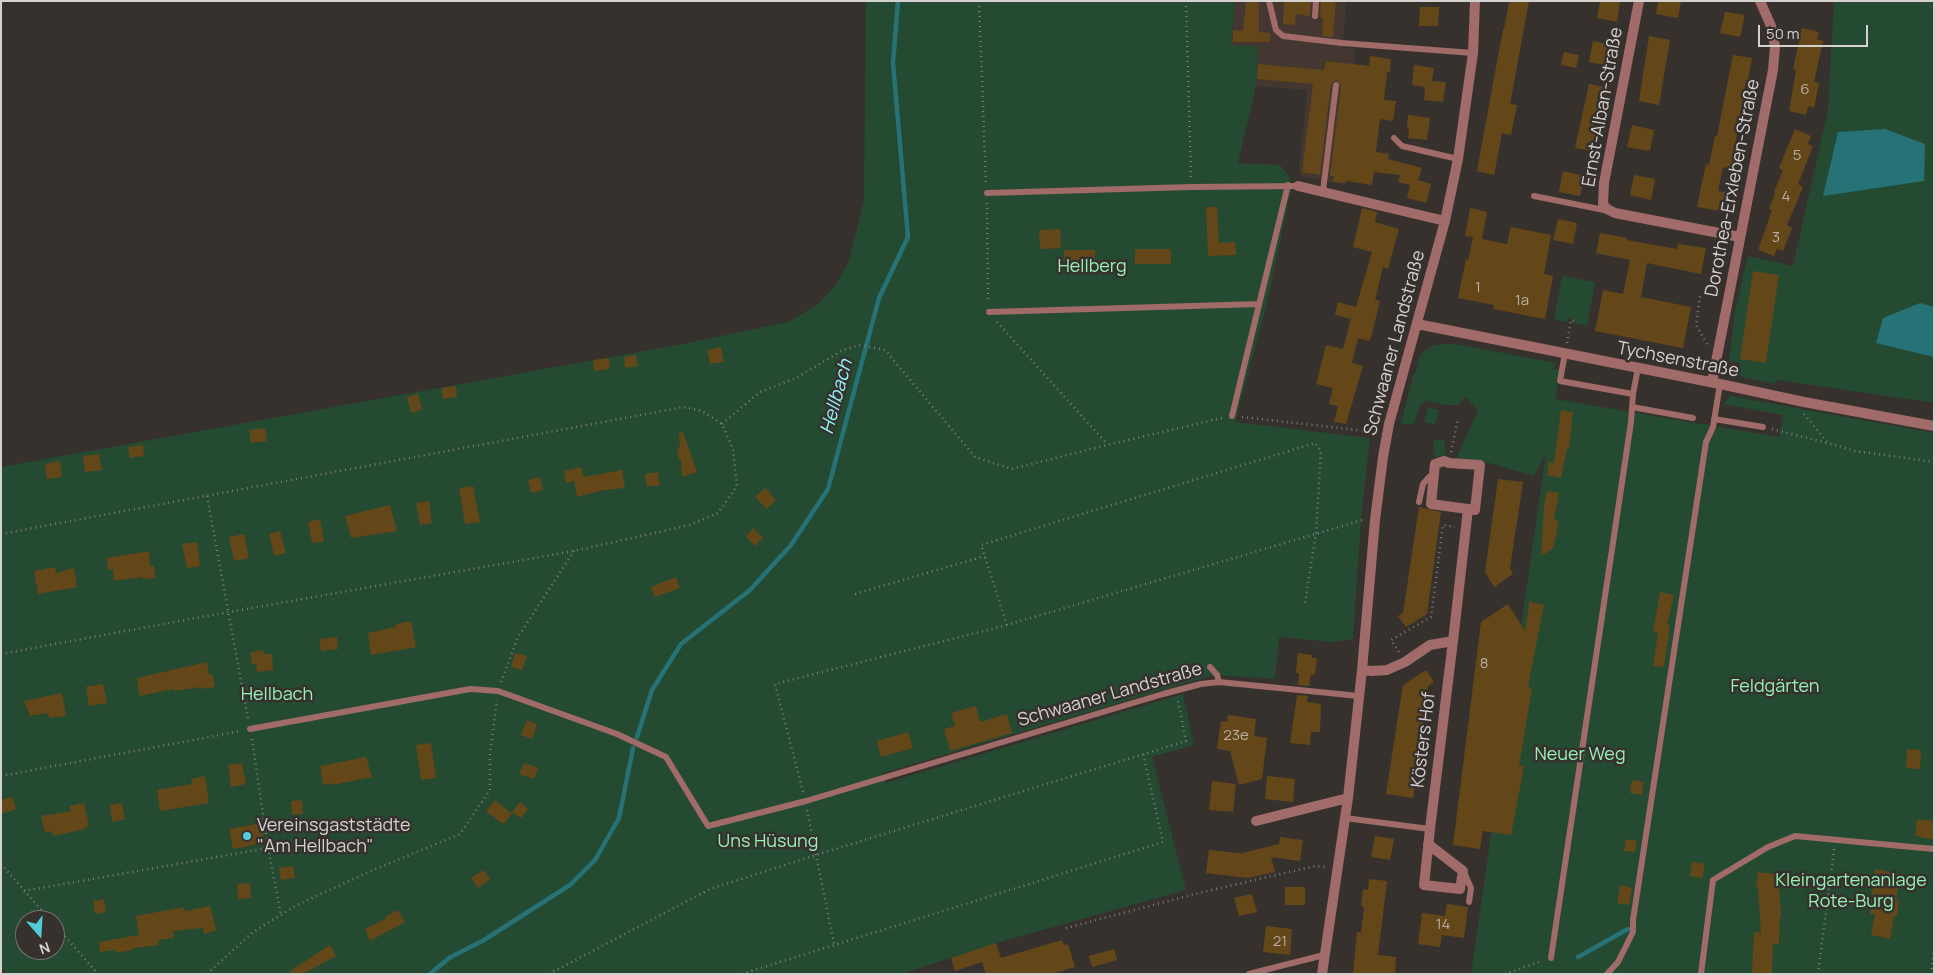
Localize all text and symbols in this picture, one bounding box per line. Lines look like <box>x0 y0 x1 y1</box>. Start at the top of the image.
scale bar <box>1760 15 1870 47</box>
text: 50 m <box>1766 23 1800 44</box>
street label: Ernst-Alban-Straße <box>1578 26 1628 188</box>
street label: Dorothea-Erxleben-Straße <box>1701 77 1765 299</box>
house number: 6 <box>1800 81 1810 99</box>
house number: 5 <box>1793 147 1801 165</box>
house number: 4 <box>1782 188 1790 206</box>
house number: 3 <box>1772 229 1780 247</box>
street label: Schwaaner Landstraße <box>1360 248 1430 438</box>
park label: Hellberg <box>1057 256 1127 278</box>
house number: 1 <box>1475 279 1481 297</box>
house number: 1a <box>1515 292 1529 310</box>
street label: Tychsenstraße <box>1615 338 1741 382</box>
water label: Hellbach <box>816 357 858 437</box>
house number: 8 <box>1480 655 1488 673</box>
street label: Schwaaner Landstraße <box>1015 658 1205 732</box>
park label: Feldgärten <box>1730 676 1820 698</box>
park label: Hellbach <box>241 684 313 706</box>
street label: Kösters Hof <box>1407 691 1441 789</box>
house number: 23e <box>1223 727 1249 745</box>
park label: Neuer Weg <box>1534 744 1626 766</box>
place label: Vereinsgaststädte "Am Hellbach" <box>257 815 410 858</box>
marker: Vereinsgaststädte "Am Hellbach" <box>241 830 253 842</box>
park label: Uns Hüsung <box>718 831 818 853</box>
park label: Kleingartenanlage Rote-Burg <box>1775 870 1927 912</box>
north arrow <box>15 910 65 960</box>
house number: 14 <box>1436 916 1450 934</box>
house number: 21 <box>1273 933 1287 951</box>
text: N <box>37 938 53 959</box>

